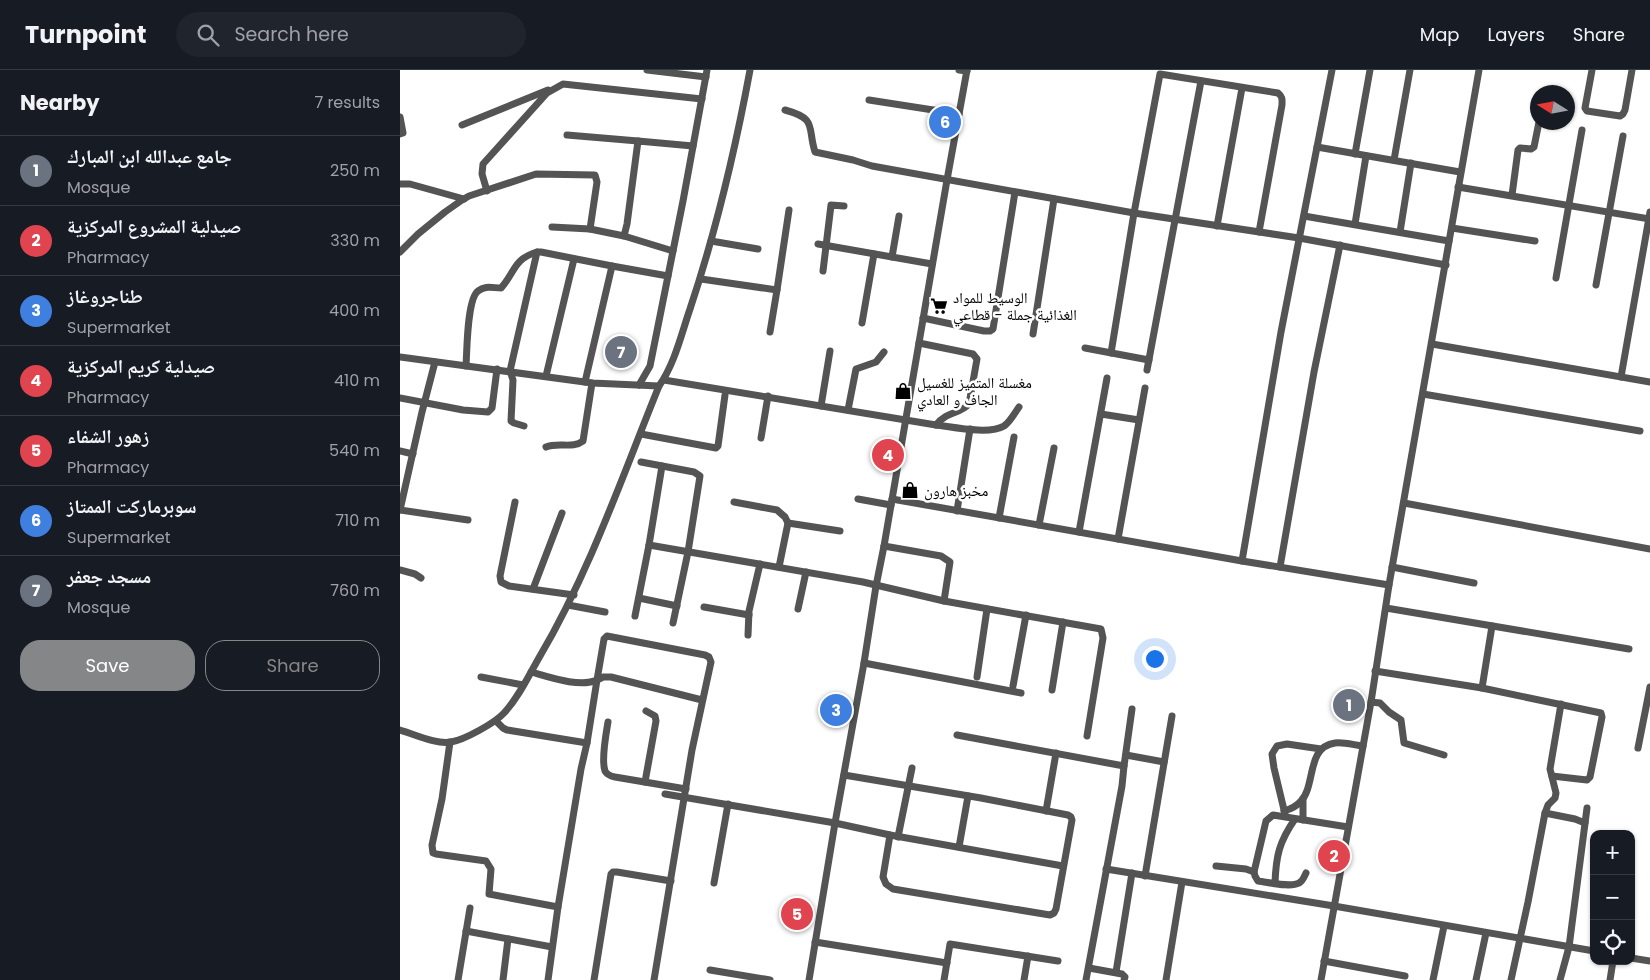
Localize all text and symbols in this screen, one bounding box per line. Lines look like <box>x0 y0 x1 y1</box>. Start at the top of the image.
search box <box>176 12 526 57</box>
text: Turnpoint <box>25 18 146 51</box>
icon: search <box>194 21 222 49</box>
text: Search here <box>234 21 349 48</box>
text: Map <box>1420 22 1460 47</box>
text: Layers <box>1488 22 1545 47</box>
text: Share <box>1573 22 1625 47</box>
north arrow <box>1530 85 1575 130</box>
text: Nearby <box>20 88 100 117</box>
text: 7 results <box>314 91 380 114</box>
pin: 6 <box>929 103 961 141</box>
text: جامع عبدالله ابن المبارك <box>67 143 232 170</box>
text: 1 <box>33 159 39 182</box>
text: 250 m <box>330 159 380 182</box>
text: Mosque <box>67 176 130 199</box>
text: صيدلية المشروع المركزية <box>67 213 241 240</box>
text: 2 <box>31 229 41 252</box>
text: 330 m <box>330 229 380 252</box>
text: Pharmacy <box>67 246 149 269</box>
text: طناجروغاز <box>67 283 143 310</box>
place label: الوسيط للمواد الغذائية جملة - قطاعي <box>953 287 1077 326</box>
supermarket icon: الوسيط للمواد الغذائية جملة - قطاعي <box>929 296 949 316</box>
text: 3 <box>31 299 41 322</box>
text: 400 m <box>329 299 380 322</box>
text: Supermarket <box>67 316 171 339</box>
pin: 7 <box>605 333 637 371</box>
text: صيدلية كريم المركزية <box>67 353 215 380</box>
text: 4 <box>31 369 41 392</box>
text: 410 m <box>334 369 380 392</box>
place label: مغسلة المتميز للغسيل الجاف و العادي <box>917 372 1032 411</box>
shop icon: مغسلة المتميز للغسيل الجاف و العادي <box>893 381 913 401</box>
text: Pharmacy <box>67 386 149 409</box>
text: زهور الشفاء <box>67 423 149 450</box>
pin: 4 <box>872 436 904 474</box>
text: 5 <box>31 439 41 462</box>
text: 540 m <box>329 439 380 462</box>
text: Pharmacy <box>67 456 149 479</box>
shop icon: مخبز هارون <box>900 480 920 500</box>
place label: مخبز هارون <box>924 480 988 501</box>
text: سوبرماركت الممتاز <box>67 493 197 520</box>
text: 6 <box>31 509 41 532</box>
text: 710 m <box>335 509 380 532</box>
text: Supermarket <box>67 526 171 549</box>
text: مسجد جعفر <box>67 563 151 590</box>
text: 7 <box>32 579 40 602</box>
text: 760 m <box>330 579 380 602</box>
text: Mosque <box>67 596 130 619</box>
button: Save <box>20 640 195 691</box>
button: Share <box>205 640 380 691</box>
your location <box>1142 646 1168 672</box>
pin: 1 <box>1333 686 1365 724</box>
pin: 3 <box>820 691 852 729</box>
map controls <box>1590 830 1635 965</box>
button: + <box>1590 830 1635 875</box>
pin: 2 <box>1318 837 1350 875</box>
button: − <box>1590 875 1635 920</box>
pin: 5 <box>781 895 813 933</box>
button: locate <box>1590 920 1635 965</box>

